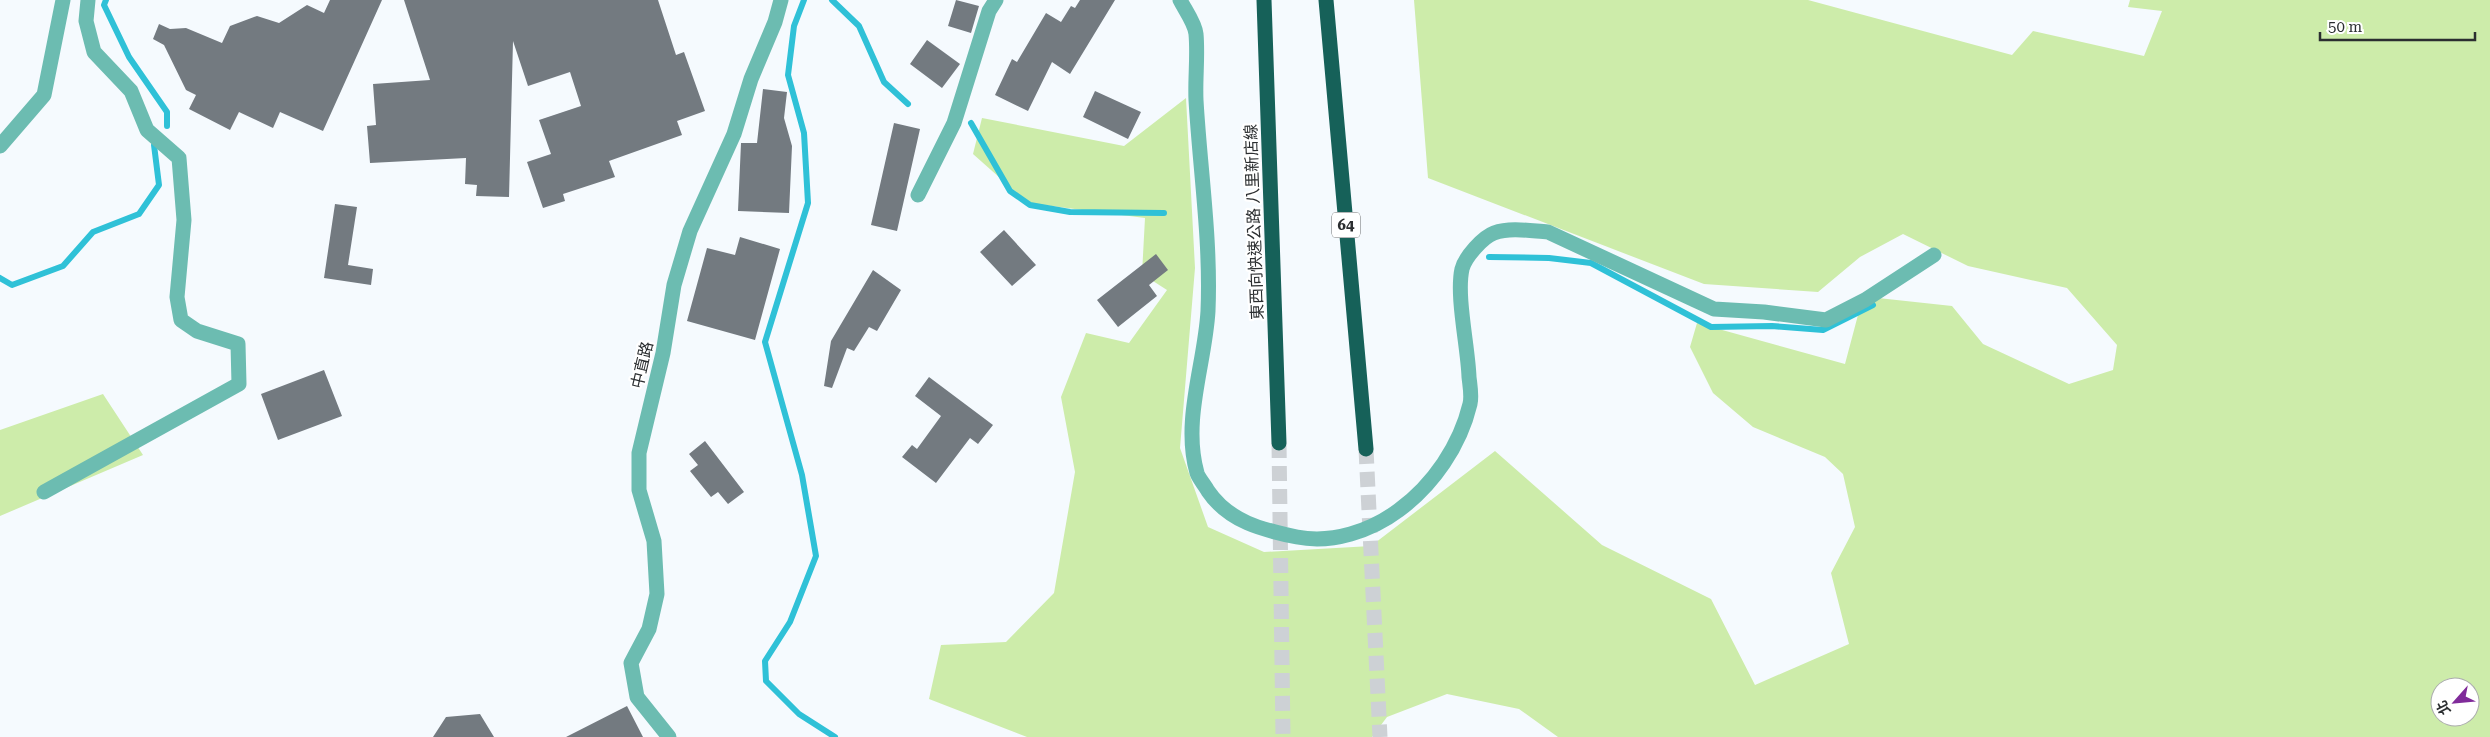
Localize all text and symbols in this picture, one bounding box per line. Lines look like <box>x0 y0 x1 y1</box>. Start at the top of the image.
scale bar <box>2320 10 2475 42</box>
text: 50 m <box>2328 18 2363 36</box>
street label: 東西向快速公路 八里新店線 <box>1241 124 1267 320</box>
road number: 64 <box>1332 212 1360 238</box>
street label: 中直路 <box>627 339 657 391</box>
north arrow <box>2430 677 2480 727</box>
text: 北 <box>2433 698 2454 718</box>

